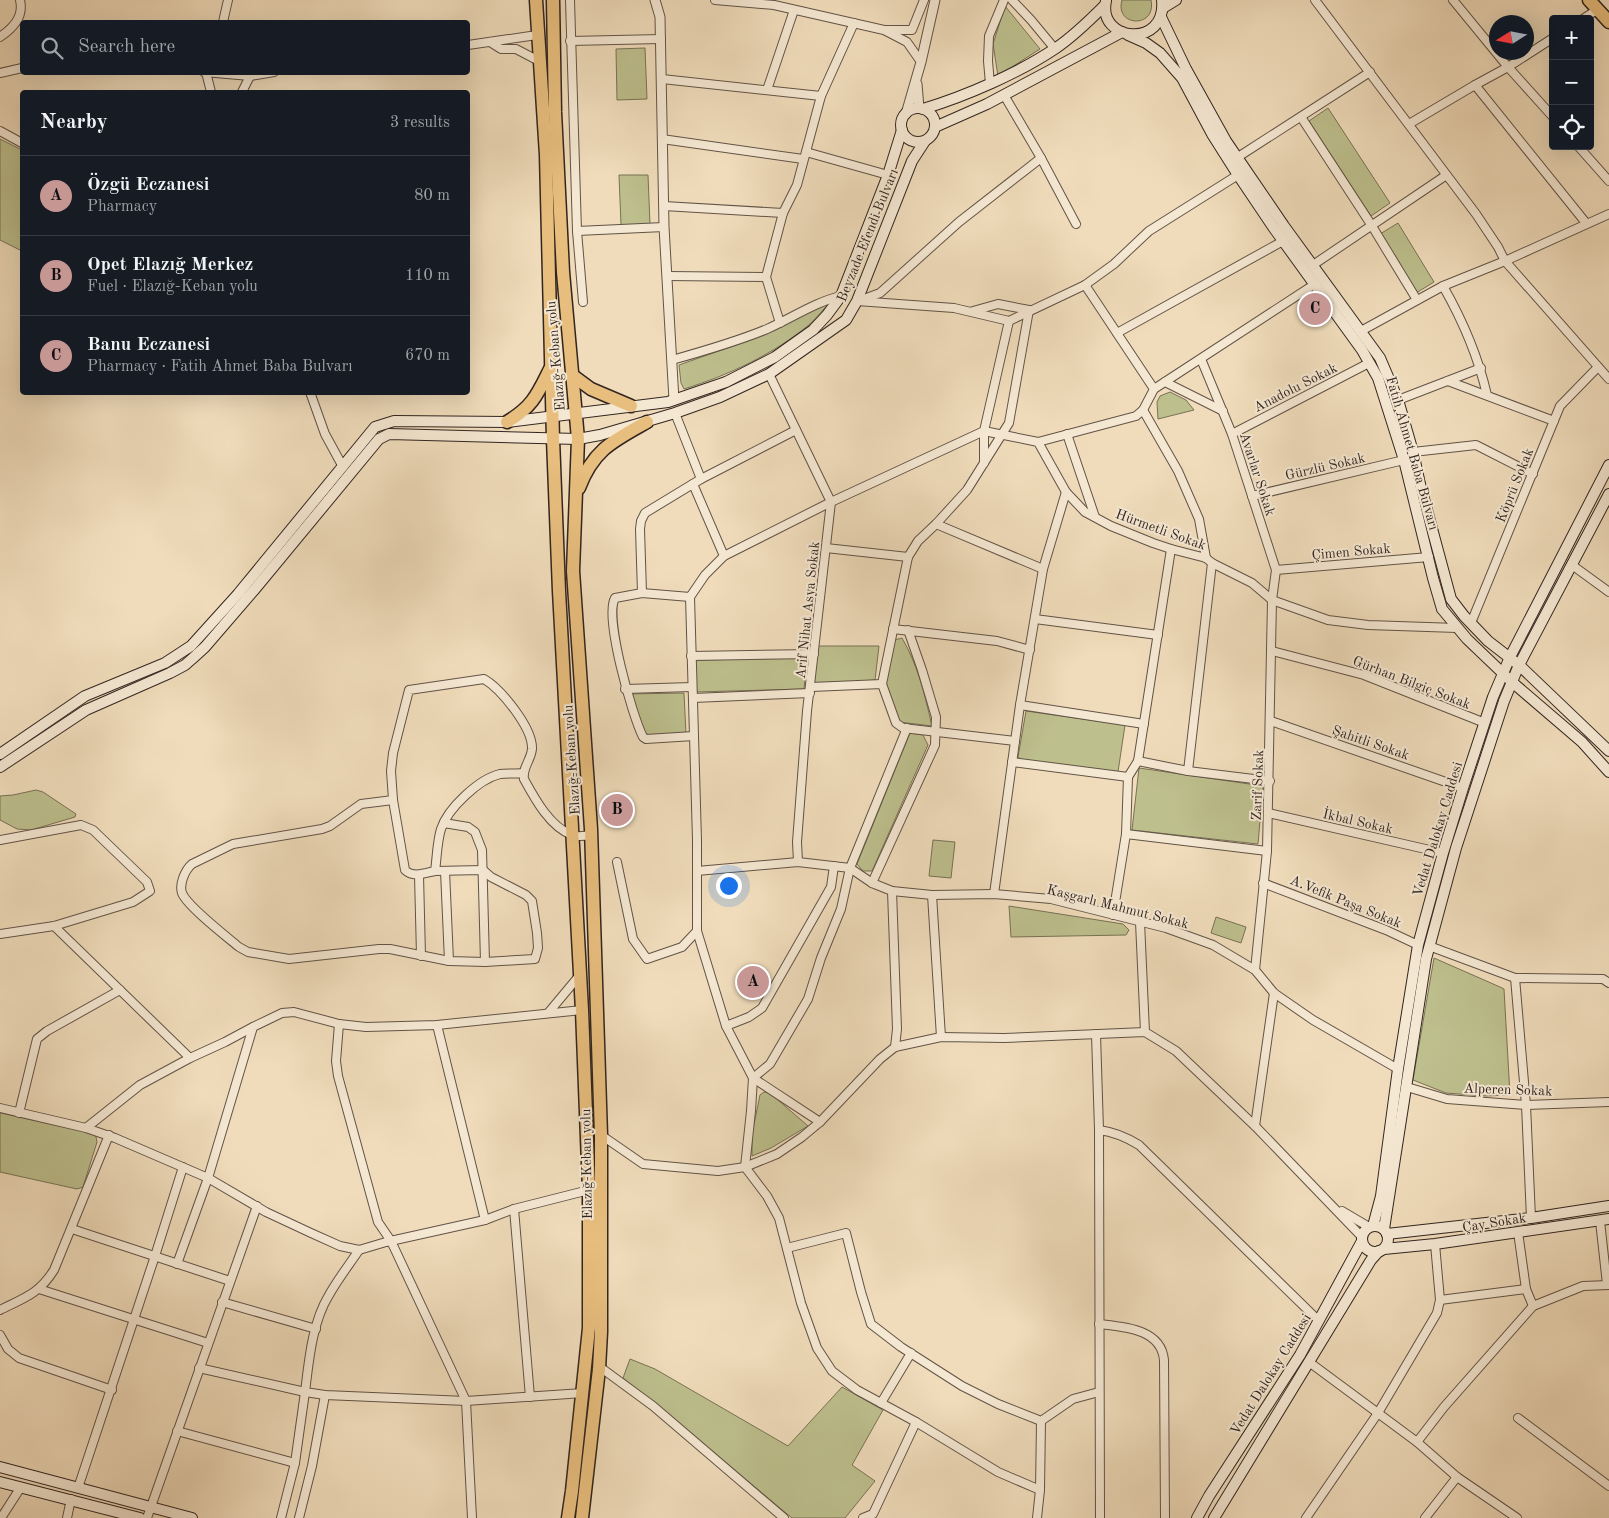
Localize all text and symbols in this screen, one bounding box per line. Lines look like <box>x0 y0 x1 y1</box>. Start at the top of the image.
north arrow <box>1489 15 1534 60</box>
map controls <box>1549 15 1594 150</box>
button: + <box>1549 15 1594 60</box>
search box <box>20 20 470 75</box>
icon: search <box>38 34 66 62</box>
text: Search here <box>78 38 175 57</box>
button: − <box>1549 60 1594 105</box>
button: locate <box>1549 105 1594 150</box>
text: Nearby <box>40 112 108 133</box>
text: 3 results <box>390 115 450 131</box>
street label: Beyzade Efendi Bulvarı <box>835 167 901 304</box>
text: Özgü Eczanesi <box>87 176 209 195</box>
text: A <box>50 188 62 204</box>
text: 80 m <box>414 188 450 204</box>
text: Pharmacy <box>87 199 157 215</box>
text: Opet Elazığ Merkez <box>87 256 253 275</box>
text: B <box>50 268 62 284</box>
text: 110 m <box>405 268 450 284</box>
text: Fuel · Elazığ-Keban yolu <box>87 279 258 295</box>
pin: C <box>1299 290 1331 328</box>
street label: Elazığ-Keban yolu <box>544 300 568 412</box>
text: Banu Eczanesi <box>87 336 210 355</box>
text: C <box>51 348 61 364</box>
text: 670 m <box>405 348 450 364</box>
text: Pharmacy · Fatih Ahmet Baba Bulvarı <box>87 359 353 375</box>
street label: Anadolu Sokak <box>1251 361 1339 415</box>
street label: Fatih Ahmet Baba Bulvarı <box>1383 375 1441 532</box>
street label: Avarlar Sokak <box>1237 431 1277 518</box>
street label: Köprü Sokak <box>1494 446 1536 525</box>
street label: Gürzlü Sokak <box>1284 451 1367 483</box>
street label: Hürmetli Sokak <box>1113 507 1208 553</box>
street label: Arif Nihat Asya Sokak <box>794 541 822 680</box>
street label: Çimen Sokak <box>1311 542 1391 562</box>
street label: Gürhan Bilgiç Sokak <box>1351 654 1472 712</box>
street label: Elazığ-Keban yolu <box>561 704 583 816</box>
street label: Şahitli Sokak <box>1330 723 1411 763</box>
street label: Zarif Sokak <box>1250 749 1266 821</box>
street label: Vedat Dalokay Caddesi <box>1411 760 1465 898</box>
pin: B <box>601 791 633 829</box>
street label: İkbal Sokak <box>1321 804 1395 837</box>
your location <box>716 873 742 899</box>
street label: A.Vefik Paşa Sokak <box>1288 873 1403 931</box>
street label: Kaşgarlı Mahmut Sokak <box>1045 883 1190 931</box>
pin: A <box>737 963 769 1001</box>
street label: Alperen Sokak <box>1463 1081 1553 1099</box>
street label: Elazığ-Keban yolu <box>579 1108 595 1219</box>
street label: Çay Sokak <box>1461 1211 1527 1235</box>
street label: Vedat Dalokay Caddesi <box>1228 1311 1314 1438</box>

